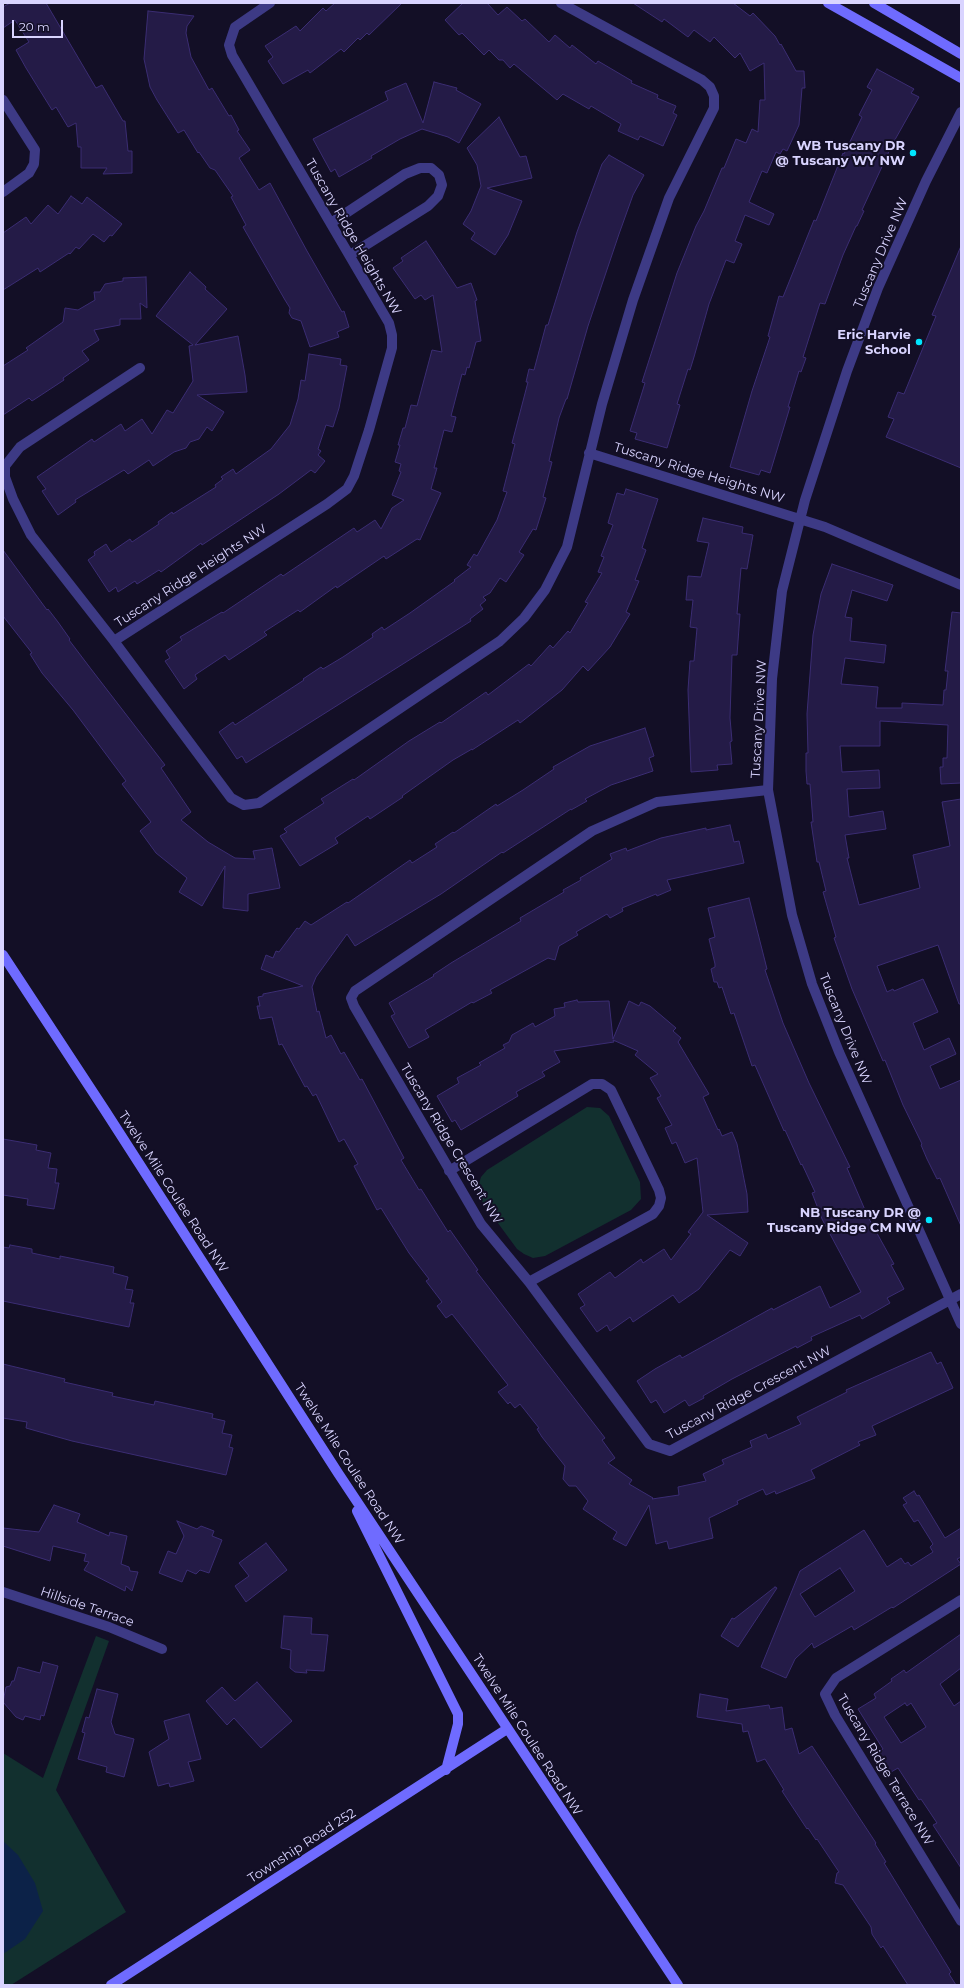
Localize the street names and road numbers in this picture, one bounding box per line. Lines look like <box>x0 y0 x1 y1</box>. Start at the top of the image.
street label: Tuscany Ridge Heights NW <box>302 156 404 318</box>
street label: Tuscany Drive NW <box>851 195 911 311</box>
street label: Tuscany Ridge Heights NW <box>612 440 786 506</box>
street label: Tuscany Ridge Heights NW <box>112 521 270 631</box>
street label: Tuscany Drive NW <box>748 659 770 779</box>
street label: Tuscany Drive NW <box>816 971 874 1087</box>
street label: Tuscany Ridge Crescent NW <box>397 1061 505 1227</box>
street label: Twelve Mile Coulee Road NW <box>115 1108 231 1276</box>
street label: Tuscany Ridge Crescent NW <box>664 1343 834 1443</box>
street label: Twelve Mile Coulee Road NW <box>291 1380 407 1548</box>
street label: Hillside Terrace <box>38 1584 136 1630</box>
street label: Twelve Mile Coulee Road NW <box>469 1651 585 1819</box>
street label: Tuscany Ridge Terrace NW <box>834 1692 936 1848</box>
street label: Township Road 252 <box>245 1805 359 1887</box>

